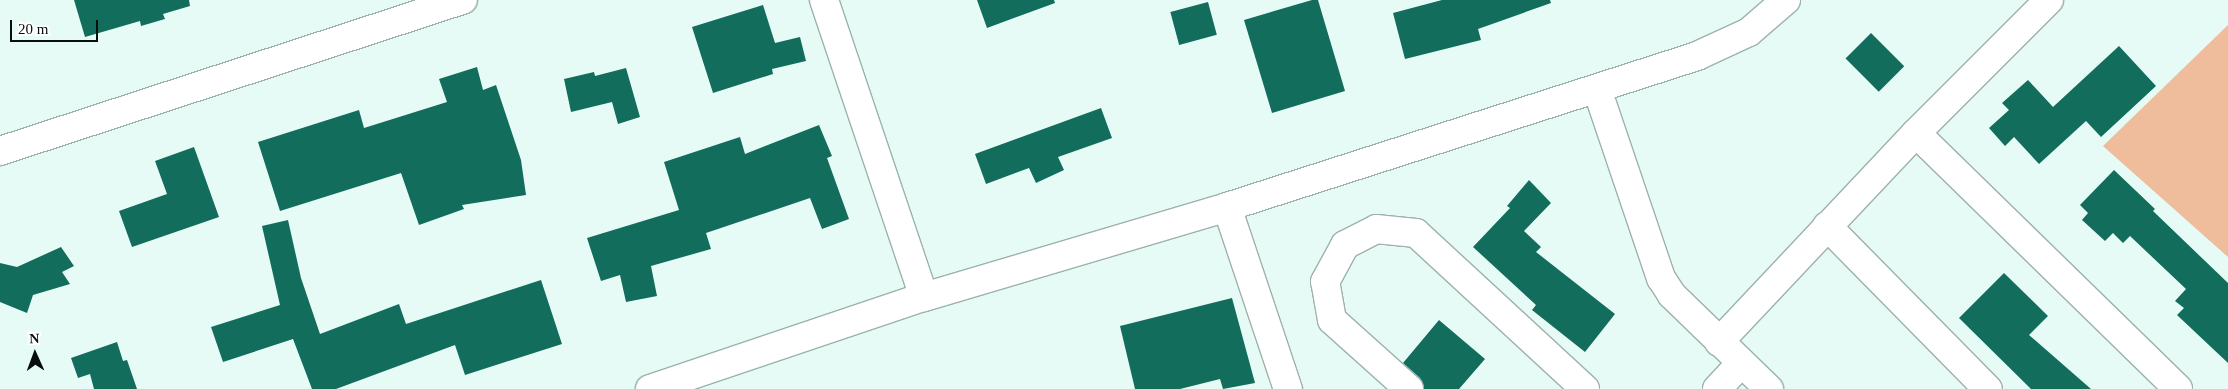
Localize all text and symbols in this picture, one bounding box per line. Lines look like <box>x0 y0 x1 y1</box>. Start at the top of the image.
scale bar <box>12 10 100 42</box>
text: 20 m <box>18 21 48 37</box>
north arrow <box>10 329 60 379</box>
text: N <box>29 331 40 346</box>

